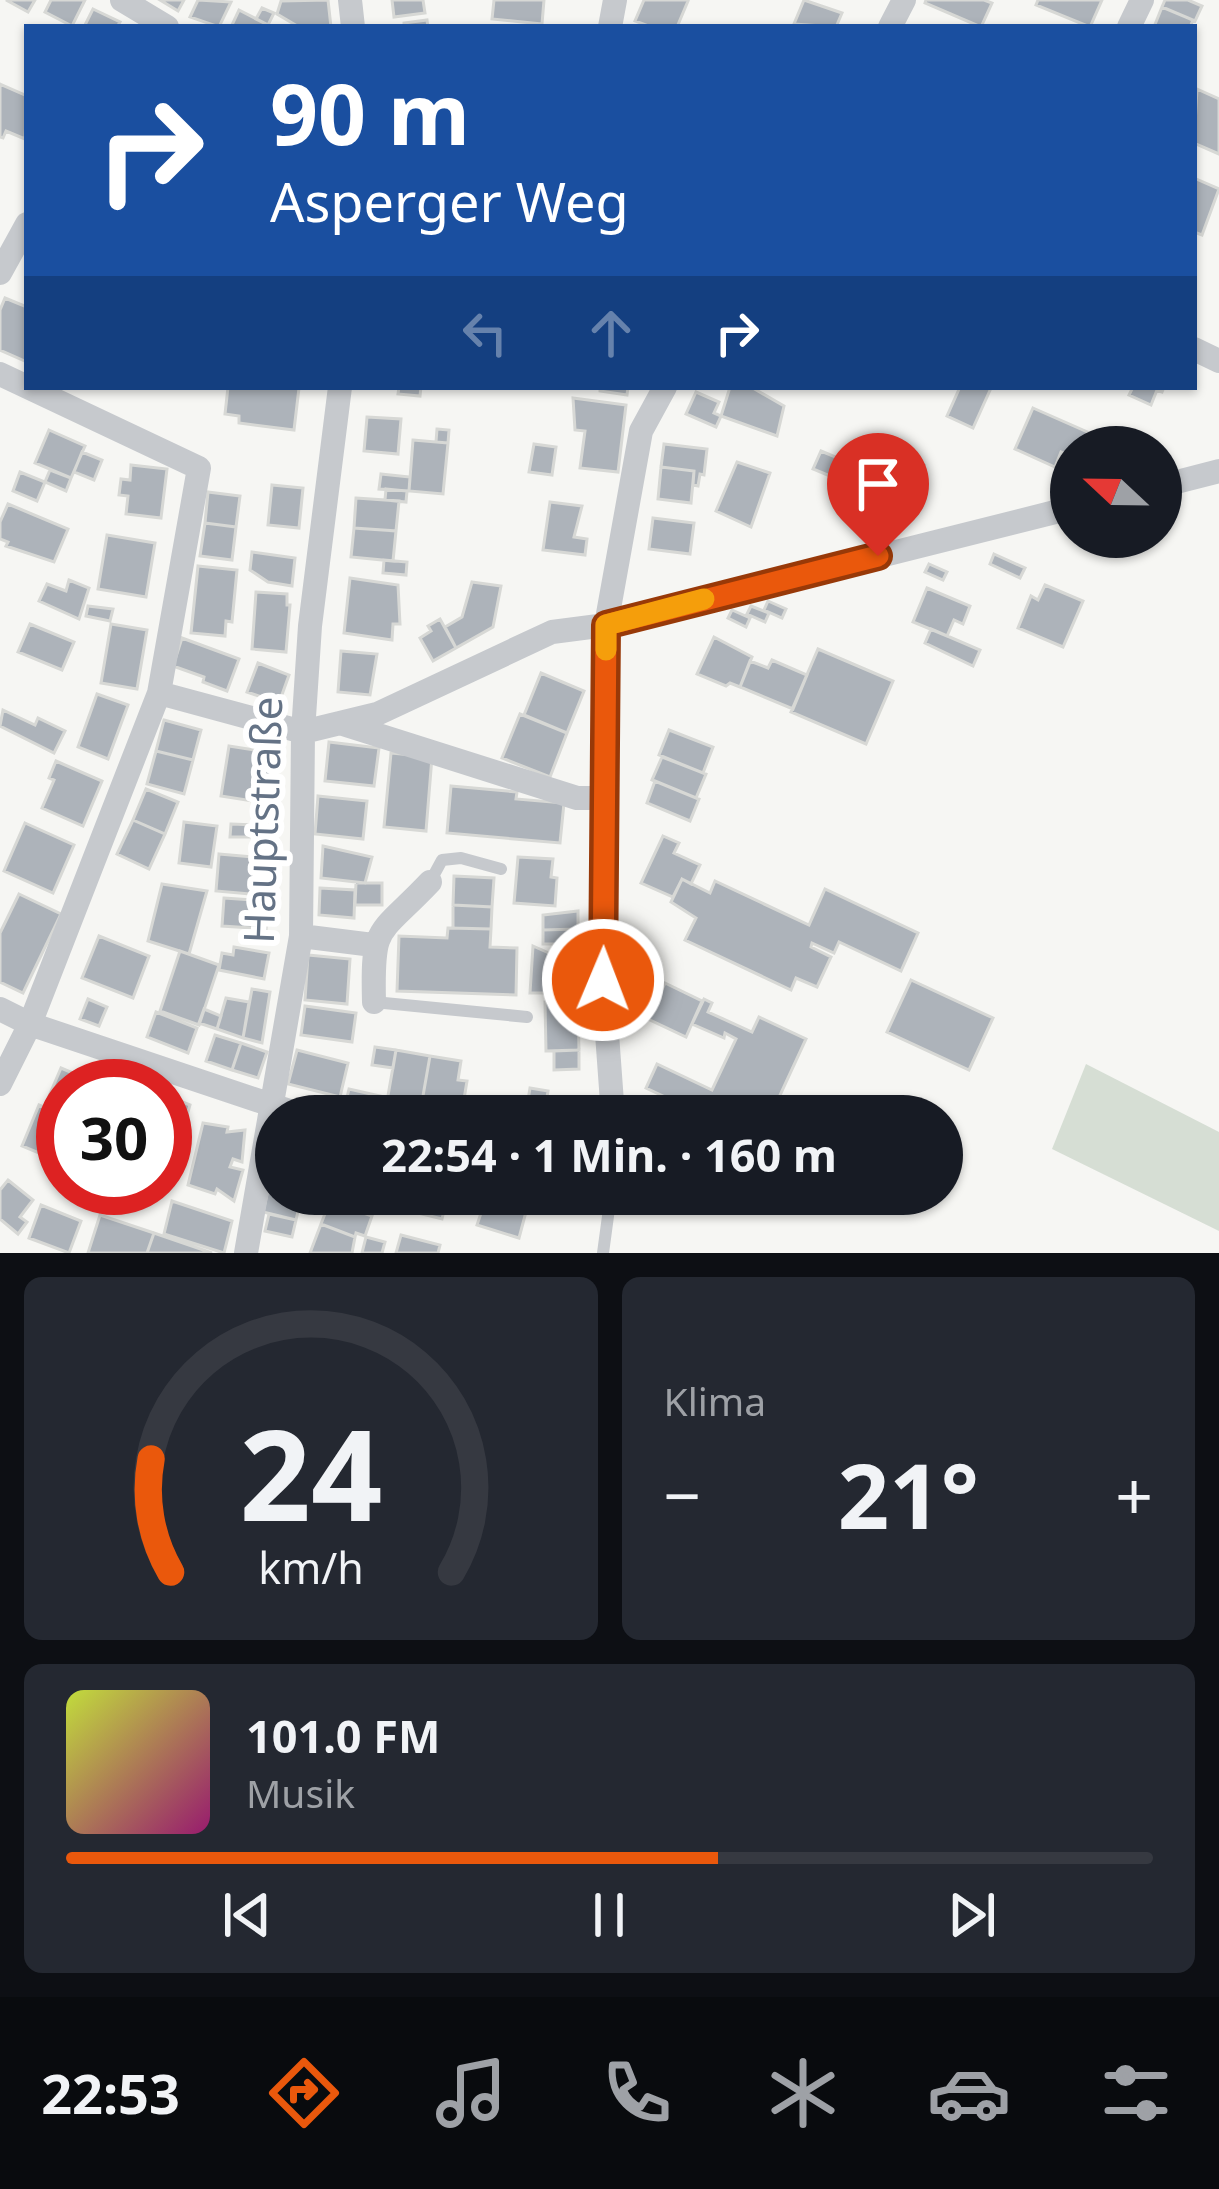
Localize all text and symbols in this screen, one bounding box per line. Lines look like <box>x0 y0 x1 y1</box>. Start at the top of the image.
text: 90 m <box>270 55 470 170</box>
icon: right <box>72 72 228 228</box>
text: Asperger Weg <box>270 164 629 238</box>
icon: left <box>452 300 518 366</box>
icon: ahead <box>578 300 644 366</box>
icon: right <box>704 300 770 366</box>
north arrow <box>1050 426 1182 558</box>
map controls <box>1050 426 1182 558</box>
pin <box>827 433 929 556</box>
icon: arrive <box>845 451 911 517</box>
street label: Hauptstraße <box>229 695 294 944</box>
position arrow <box>540 917 666 1043</box>
speed limit sign: 30 <box>36 1059 192 1215</box>
text: 22:54 · 1 Min. · 160 m <box>381 1124 837 1185</box>
text: Klima <box>664 1374 766 1427</box>
text: 24 <box>239 1388 382 1558</box>
text: 21° <box>838 1433 979 1555</box>
text: − <box>664 1449 701 1539</box>
text: + <box>1115 1449 1153 1539</box>
text: km/h <box>258 1537 363 1596</box>
text: 101.0 FM <box>246 1705 440 1766</box>
text: Musik <box>246 1766 355 1819</box>
icon: previous <box>214 1882 280 1948</box>
icon: pause <box>576 1882 642 1948</box>
icon: next <box>939 1882 1005 1948</box>
icon: directions <box>262 2051 346 2135</box>
icon: music <box>429 2051 513 2135</box>
icon: phone <box>595 2051 679 2135</box>
icon: climate <box>761 2051 845 2135</box>
icon: car <box>927 2051 1011 2135</box>
icon: filters <box>1094 2051 1178 2135</box>
text: 22:53 <box>41 2056 180 2130</box>

